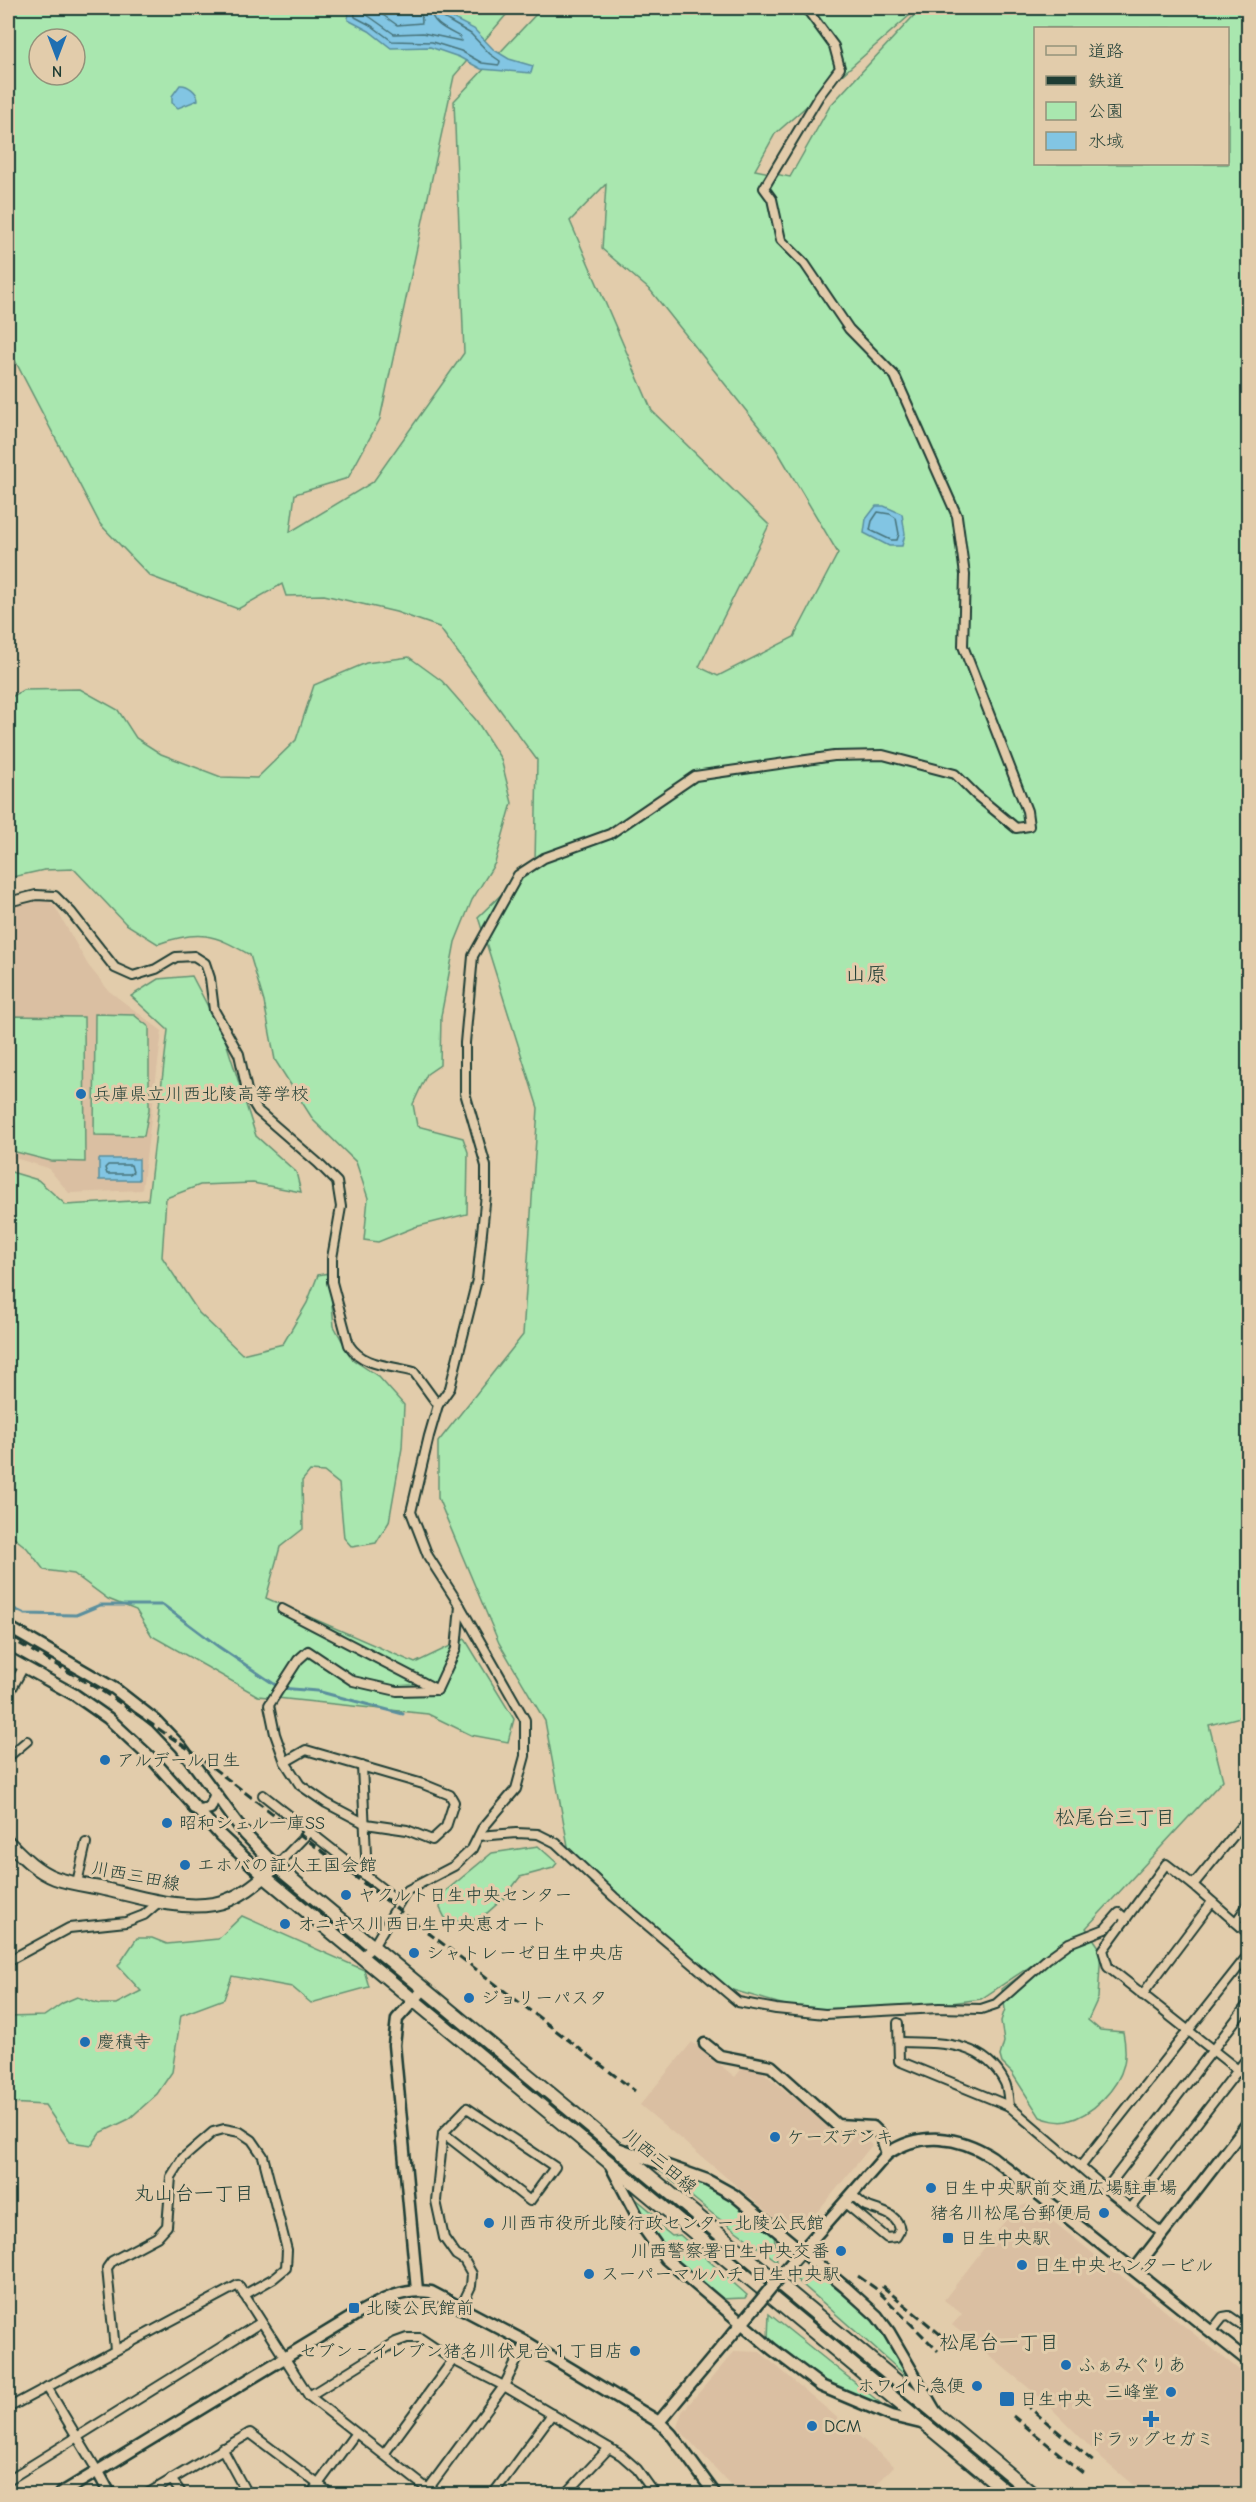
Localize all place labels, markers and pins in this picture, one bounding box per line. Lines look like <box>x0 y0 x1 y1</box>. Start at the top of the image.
place label: 兵庫県立川西北陵高等学校 <box>93 1084 309 1105</box>
marker: 兵庫県立川西北陵高等学校 <box>74 1087 88 1101</box>
place label: アルデール日生 <box>117 1750 240 1771</box>
marker: アルデール日生 <box>98 1753 112 1767</box>
place label: 昭和シェル一庫SS <box>179 1813 325 1834</box>
marker: 昭和シェル一庫SS <box>160 1816 174 1830</box>
place label: エホバの証人王国会館 <box>197 1855 377 1876</box>
marker: エホバの証人王国会館 <box>178 1858 192 1872</box>
place label: ヤクルト日生中央センター <box>358 1885 572 1906</box>
marker: ヤクルト日生中央センター <box>339 1888 353 1902</box>
place label: オニキス川西日生中央恵オート <box>297 1914 547 1935</box>
marker: オニキス川西日生中央恵オート <box>278 1917 292 1931</box>
place label: シャトレーゼ日生中央店 <box>426 1943 625 1964</box>
marker: シャトレーゼ日生中央店 <box>407 1946 421 1960</box>
place label: ジョリーパスタ <box>481 1988 607 2009</box>
marker: ジョリーパスタ <box>462 1991 476 2005</box>
place label: 慶積寺 <box>97 2032 151 2053</box>
marker: 慶積寺 <box>78 2035 92 2049</box>
place label: ケーズデンキ <box>787 2127 894 2148</box>
marker: ケーズデンキ <box>768 2130 782 2144</box>
place label: 日生中央駅前交通広場駐車場 <box>943 2178 1177 2199</box>
marker: 日生中央駅前交通広場駐車場 <box>924 2181 938 2195</box>
place label: 猪名川松尾台郵便局 <box>930 2203 1092 2224</box>
marker: 猪名川松尾台郵便局 <box>1097 2206 1111 2220</box>
place label: 川西市役所北陵行政センター北陵公民館 <box>501 2213 824 2234</box>
marker: 川西市役所北陵行政センター北陵公民館 <box>482 2216 496 2230</box>
place label: 日生中央駅 <box>960 2228 1050 2249</box>
marker: 日生中央駅 <box>941 2231 955 2245</box>
place label: 川西警察署日生中央交番 <box>631 2241 829 2262</box>
marker: 川西警察署日生中央交番 <box>834 2244 848 2258</box>
place label: 日生中央センタービル <box>1034 2255 1213 2276</box>
marker: 日生中央センタービル <box>1015 2258 1029 2272</box>
place label: スーパーマルハチ 日生中央駅 <box>601 2264 840 2285</box>
marker: スーパーマルハチ 日生中央駅 <box>582 2267 596 2281</box>
place label: 北陵公民館前 <box>366 2298 474 2319</box>
marker: 北陵公民館前 <box>347 2301 361 2315</box>
place label: セブン‐イレブン猪名川伏見台１丁目店 <box>299 2341 623 2362</box>
marker: セブン‐イレブン猪名川伏見台１丁目店 <box>628 2344 642 2358</box>
place label: ふぁみぐりあ <box>1078 2355 1186 2376</box>
marker: ふぁみぐりあ <box>1059 2358 1073 2372</box>
place label: ホワイト急便 <box>857 2376 965 2397</box>
marker: ホワイト急便 <box>970 2379 984 2393</box>
place label: 三峰堂 <box>1105 2382 1159 2403</box>
marker: 三峰堂 <box>1164 2385 1178 2399</box>
place label: 日生中央 <box>1020 2389 1092 2410</box>
marker: 日生中央 <box>998 2390 1016 2408</box>
marker: ドラッグセガミ <box>1144 2412 1158 2426</box>
place label: DCM <box>824 2416 861 2437</box>
marker: DCM <box>805 2419 819 2433</box>
place label: ドラッグセガミ <box>1088 2429 1214 2450</box>

